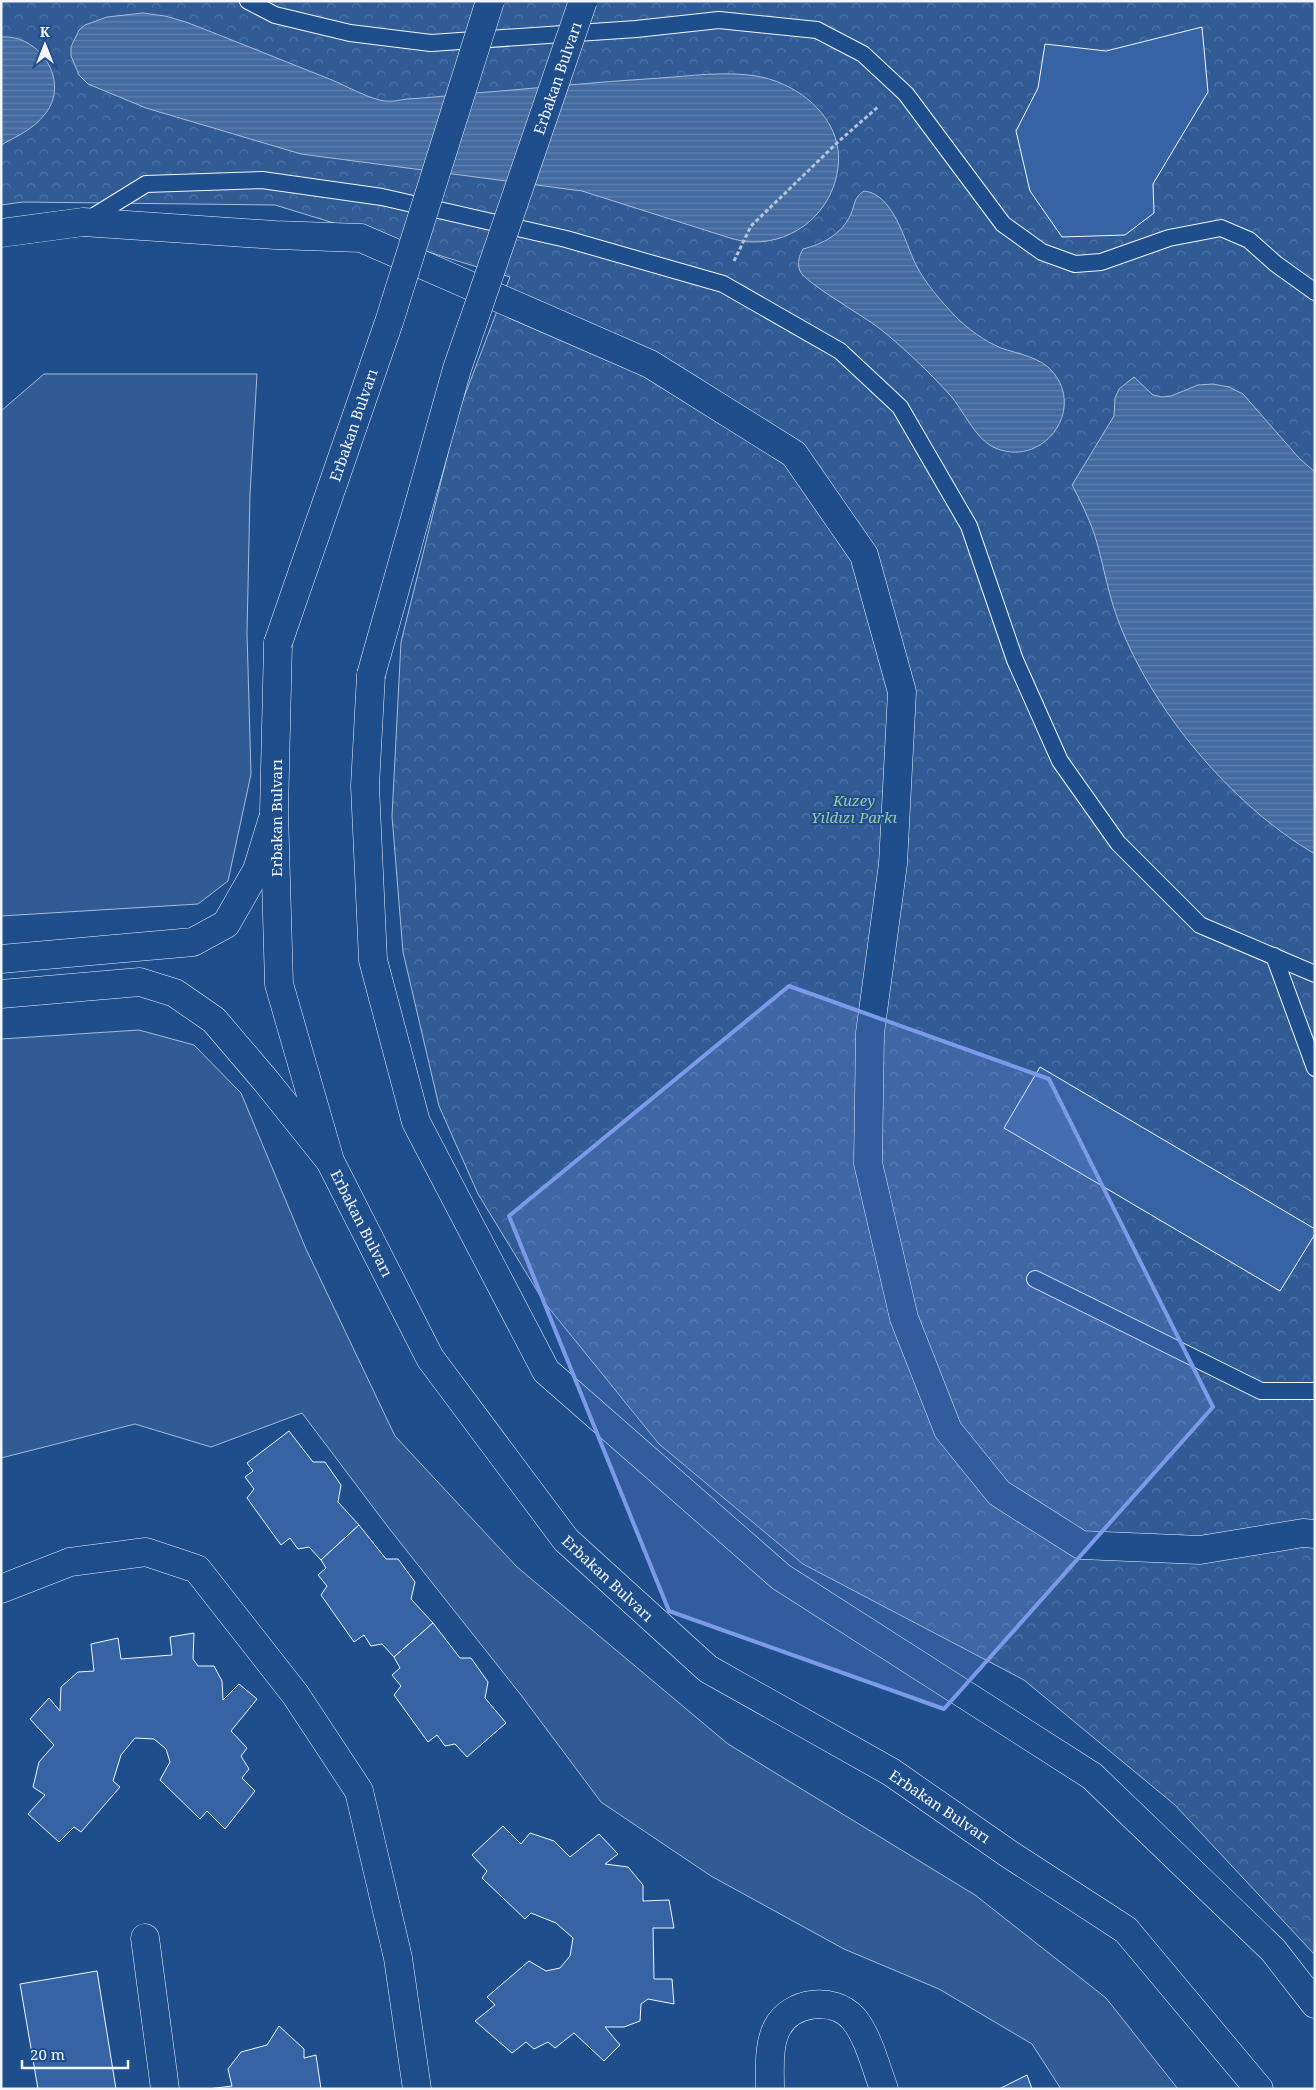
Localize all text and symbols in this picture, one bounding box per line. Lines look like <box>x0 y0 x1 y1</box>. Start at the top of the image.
street label: Erbakan Bulvarı <box>528 19 586 137</box>
north arrow <box>20 20 70 70</box>
text: K <box>40 22 51 41</box>
street label: Erbakan Bulvarı <box>324 366 382 484</box>
street label: Erbakan Bulvarı <box>266 759 286 877</box>
park label: Kuzey Yıldızı Parkı <box>811 790 897 827</box>
street label: Erbakan Bulvarı <box>326 1166 398 1280</box>
street label: Erbakan Bulvarı <box>558 1531 658 1626</box>
street label: Erbakan Bulvarı <box>886 1765 995 1847</box>
scale bar <box>22 2038 129 2070</box>
text: 20 m <box>30 2044 65 2064</box>

